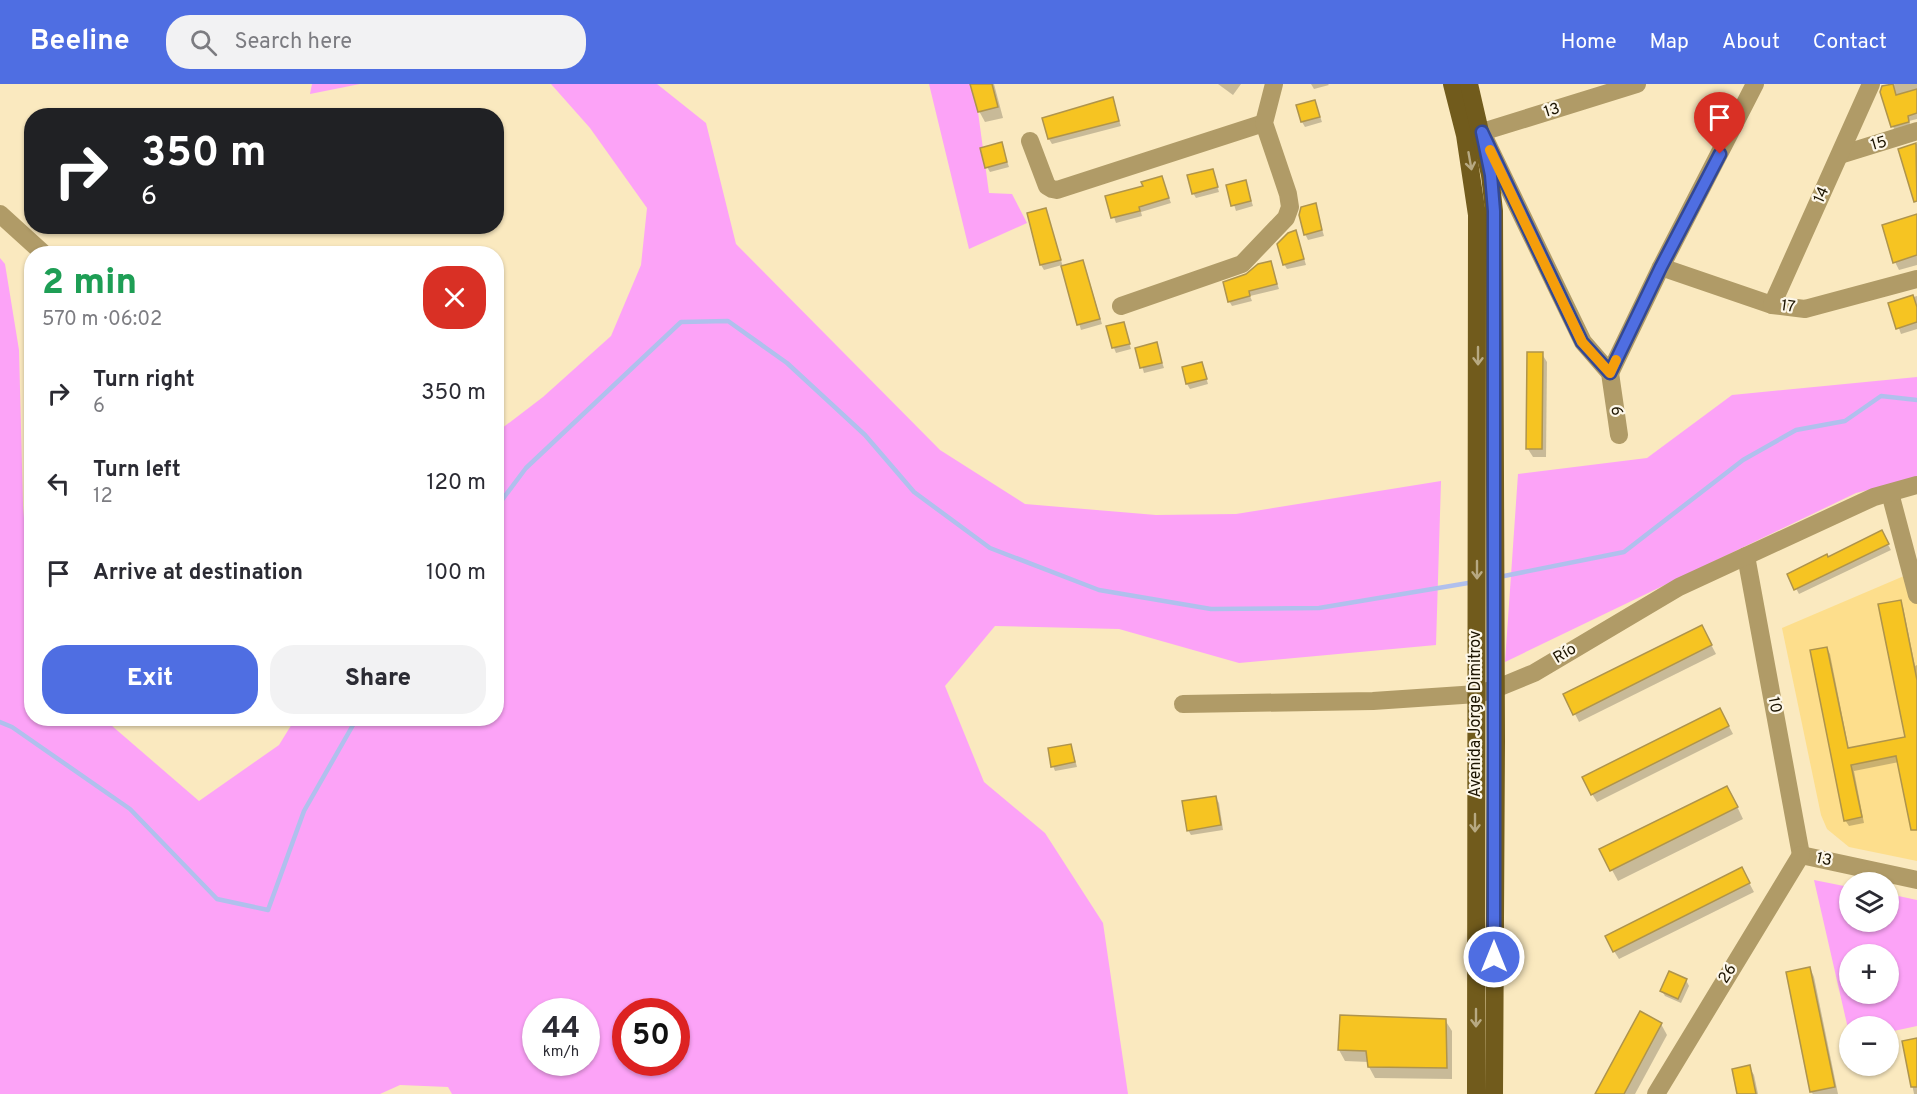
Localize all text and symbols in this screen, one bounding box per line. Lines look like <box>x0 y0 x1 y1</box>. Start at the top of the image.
search box <box>166 15 586 69</box>
text: Beeline <box>30 24 130 60</box>
icon: search <box>187 26 220 59</box>
text: Search here <box>235 29 352 56</box>
text: Home <box>1561 29 1617 56</box>
text: Map <box>1650 29 1689 56</box>
text: About <box>1722 29 1780 56</box>
text: Contact <box>1813 29 1887 56</box>
pin <box>1694 92 1745 154</box>
street label: 13 <box>1542 99 1562 123</box>
icon: arrive <box>1703 101 1736 134</box>
text: 350 m <box>141 128 267 181</box>
icon: right <box>42 132 120 210</box>
street label: 15 <box>1869 132 1889 156</box>
one-way arrow <box>1465 151 1476 171</box>
text: 6 <box>141 180 157 214</box>
street label: 14 <box>1810 184 1834 206</box>
text: 2 min <box>42 261 137 307</box>
button: close <box>423 266 486 329</box>
street label: 17 <box>1780 296 1796 318</box>
text: 570 m · 06:02 <box>42 307 162 333</box>
one-way arrow <box>1472 345 1484 365</box>
text: Turn right <box>93 367 195 394</box>
icon: right <box>42 377 75 410</box>
text: 350 m <box>421 380 486 407</box>
text: 6 <box>93 394 105 420</box>
street label: 6 <box>1605 405 1627 417</box>
text: Turn left <box>93 457 181 484</box>
icon: left <box>42 467 75 500</box>
text: 120 m <box>426 470 486 497</box>
text: 12 <box>93 484 113 510</box>
icon: arrive <box>42 557 75 590</box>
text: Arrive at destination <box>93 560 303 587</box>
text: 100 m <box>426 560 486 587</box>
one-way arrow <box>1471 560 1483 580</box>
street label: Avenida Jorge Dimitrov <box>1466 631 1486 797</box>
street label: Río <box>1550 639 1580 669</box>
button: Exit <box>42 645 258 714</box>
button: Share <box>270 645 486 714</box>
street label: 10 <box>1763 695 1785 715</box>
one-way arrow <box>1469 813 1481 833</box>
street label: 13 <box>1814 849 1834 871</box>
map controls <box>1839 872 1899 1076</box>
button: layers <box>1839 872 1899 932</box>
position arrow <box>1462 925 1526 989</box>
button: + <box>1839 944 1899 1004</box>
street label: 26 <box>1714 960 1742 988</box>
speed limit sign: 50 <box>612 998 690 1076</box>
one-way arrow <box>1470 1008 1482 1028</box>
text: 44 <box>542 1011 580 1048</box>
button: − <box>1839 1016 1899 1076</box>
text: km/h <box>543 1043 579 1062</box>

